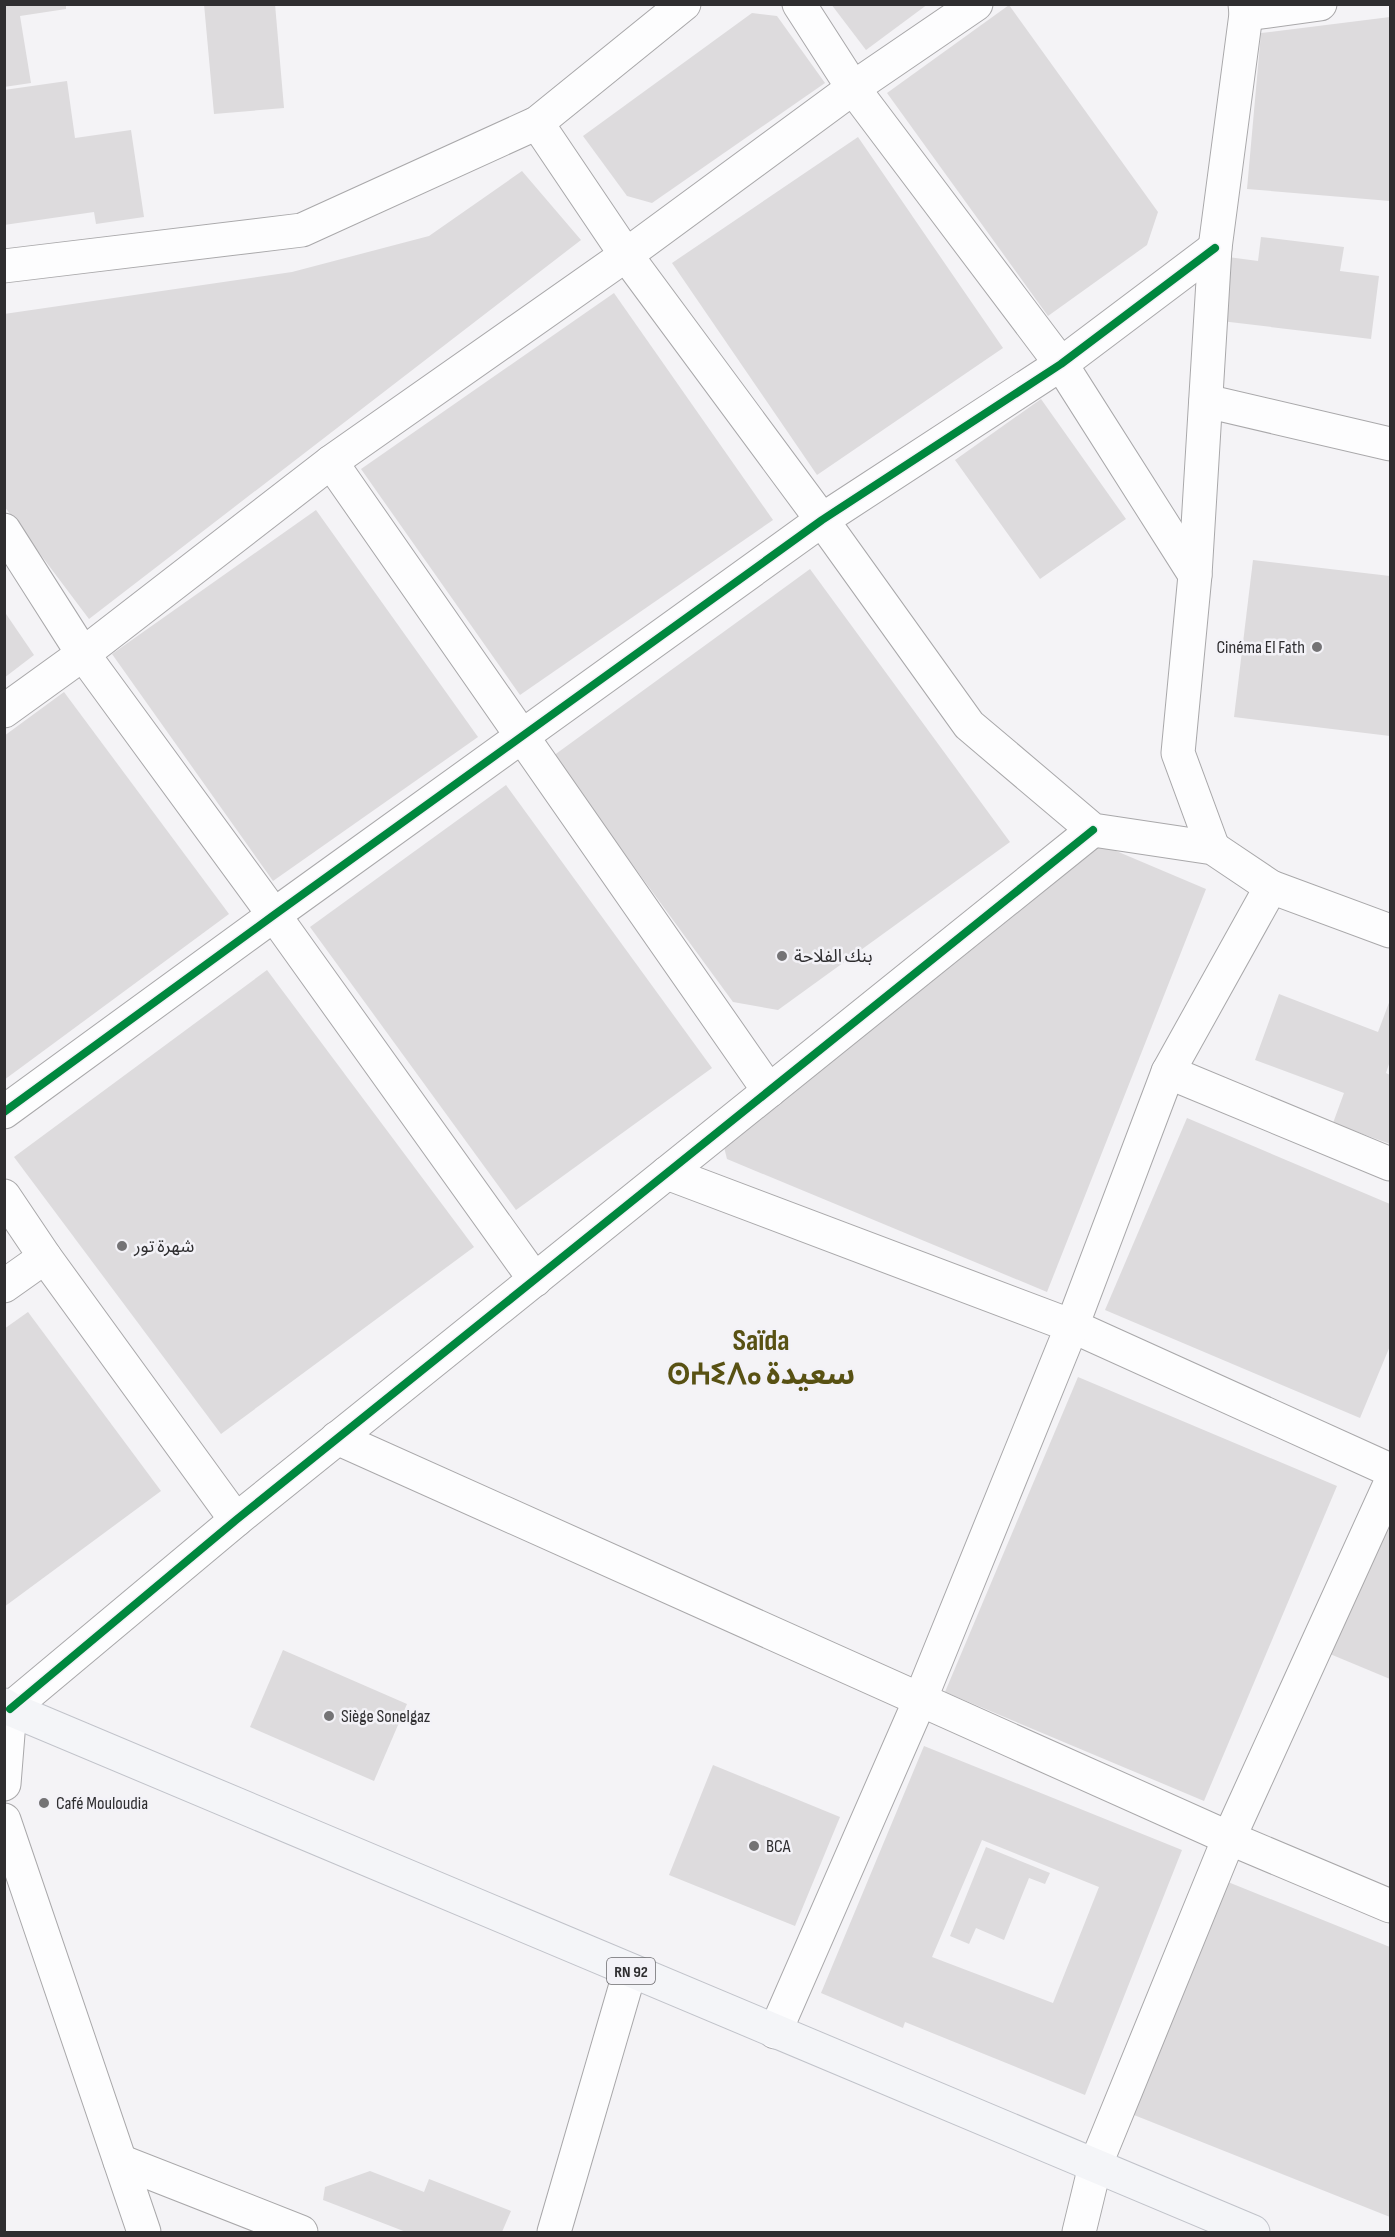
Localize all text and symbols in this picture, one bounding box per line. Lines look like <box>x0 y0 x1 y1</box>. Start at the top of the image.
place label: Cinéma El Fath <box>1216 637 1305 658</box>
marker: Cinéma El Fath <box>1310 640 1324 654</box>
place label: بنك الفلاحة <box>794 946 872 967</box>
marker: بنك الفلاحة <box>775 949 789 963</box>
place label: شهرة تور <box>133 1236 194 1257</box>
marker: شهرة تور <box>115 1239 129 1253</box>
district label: Saïda ⵙⵄⵉⴷⴰ سعيدة <box>667 1323 855 1393</box>
place label: Siège Sonelgaz <box>341 1706 431 1727</box>
marker: Siège Sonelgaz <box>322 1709 336 1723</box>
place label: Café Mouloudia <box>56 1793 148 1814</box>
marker: Café Mouloudia <box>37 1796 51 1810</box>
place label: BCA <box>766 1836 791 1857</box>
marker: BCA <box>747 1839 761 1853</box>
road number: RN 92 <box>607 1958 655 1984</box>

